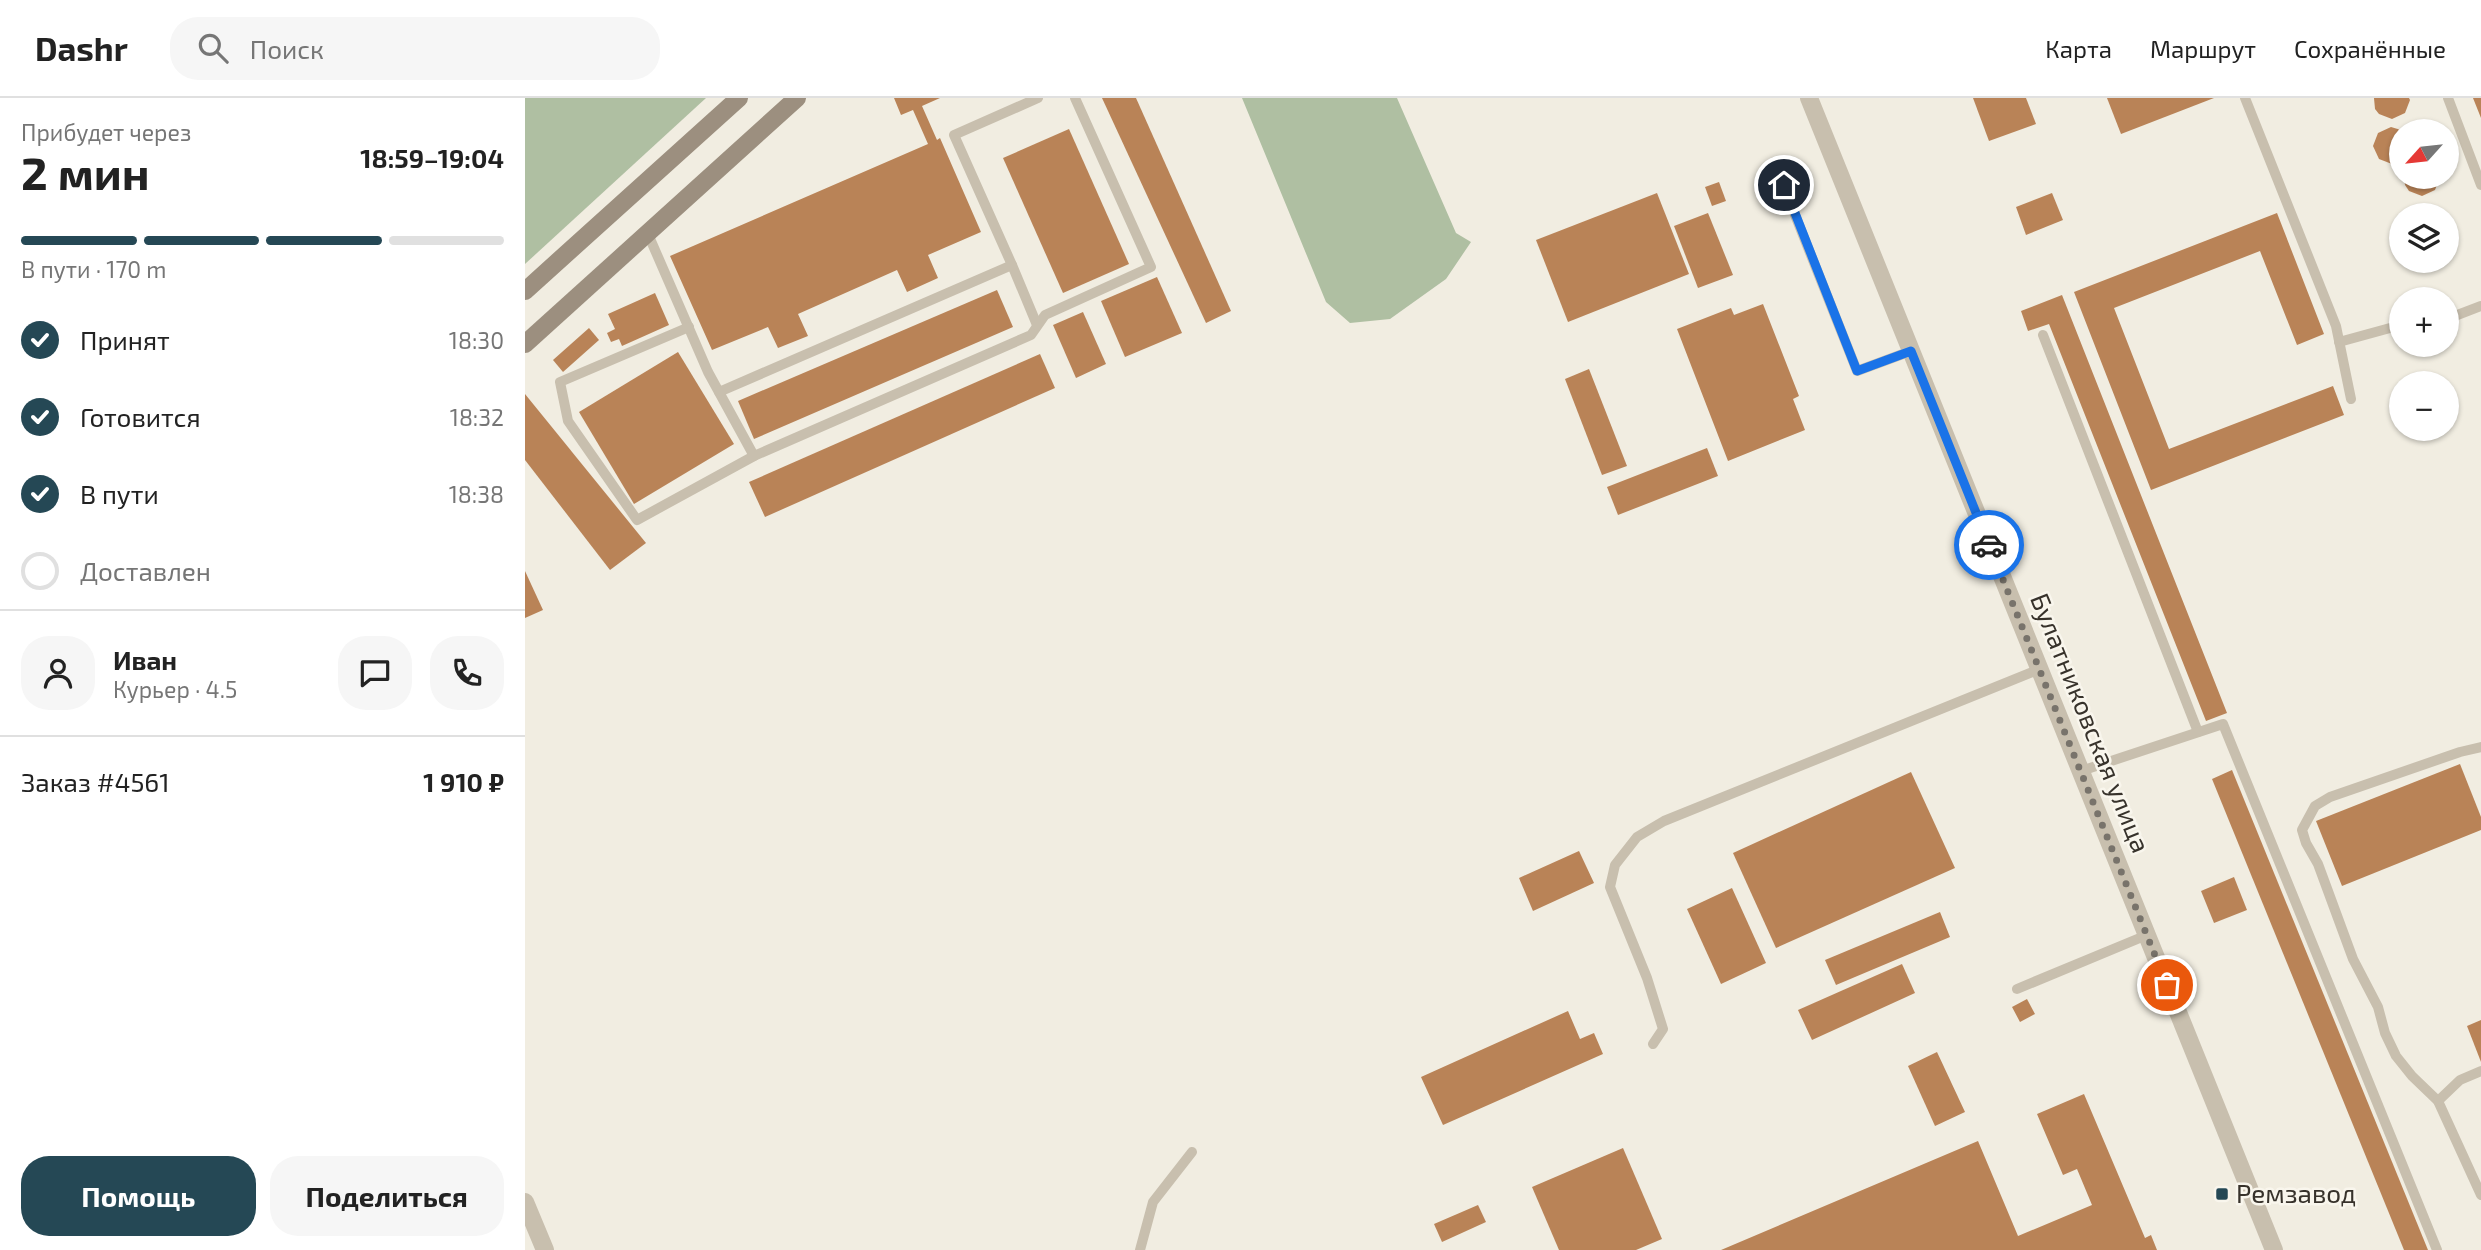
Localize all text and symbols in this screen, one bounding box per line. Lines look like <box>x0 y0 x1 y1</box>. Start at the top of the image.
search box <box>170 17 660 80</box>
text: Dashr <box>35 28 128 68</box>
icon: search <box>194 29 232 67</box>
text: Поиск <box>250 33 324 64</box>
text: Карта <box>2045 34 2112 63</box>
text: Маршрут <box>2150 34 2256 63</box>
text: Сохранённые <box>2294 34 2446 63</box>
text: Прибудет через <box>21 118 191 146</box>
north arrow <box>2389 119 2459 189</box>
map controls <box>2389 119 2459 441</box>
text: 18:59–19:04 <box>360 142 504 173</box>
text: 2 мин <box>21 144 150 199</box>
pin <box>1754 155 1814 215</box>
icon: home <box>1765 166 1803 204</box>
button: layers <box>2389 203 2459 273</box>
text: В пути · 170 m <box>21 255 166 283</box>
button: + <box>2389 287 2459 357</box>
icon: check <box>21 321 59 359</box>
text: Принят <box>80 324 170 355</box>
text: 18:30 <box>449 326 504 354</box>
button: − <box>2389 371 2459 441</box>
icon: check <box>21 398 59 436</box>
text: Готовится <box>80 401 201 432</box>
text: 18:32 <box>450 403 504 431</box>
icon: check <box>21 475 59 513</box>
text: В пути <box>80 478 159 509</box>
text: 18:38 <box>449 480 504 508</box>
courier <box>1954 510 2024 580</box>
icon: car <box>1970 526 2008 564</box>
text: Доставлен <box>80 555 211 586</box>
street label: Булатниковская улица <box>2024 588 2158 857</box>
button: person <box>21 636 95 710</box>
button: chat <box>338 636 412 710</box>
button: phone <box>430 636 504 710</box>
text: Иван <box>113 644 177 675</box>
text: Курьер · 4.5 <box>113 675 237 703</box>
text: Заказ #4561 <box>21 766 170 797</box>
text: 1 910 ₽ <box>423 766 504 797</box>
pin <box>2137 955 2197 1015</box>
icon: bag <box>2148 966 2186 1004</box>
button: Помощь <box>21 1156 256 1236</box>
button: Поделиться <box>270 1156 504 1236</box>
place label: Ремзавод <box>2236 1177 2356 1208</box>
marker: Ремзавод <box>2214 1186 2230 1202</box>

